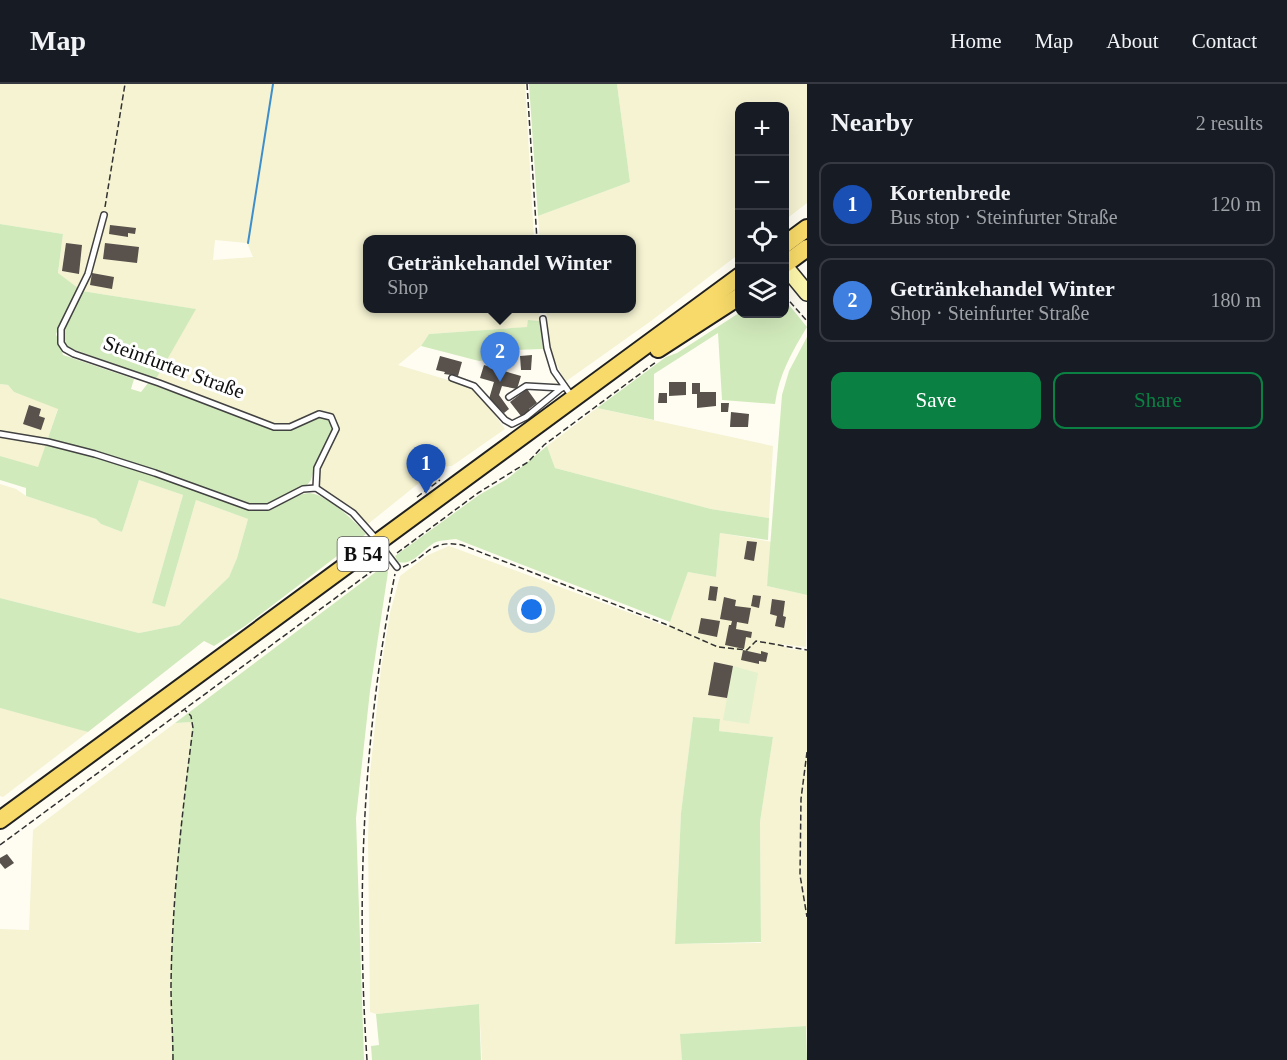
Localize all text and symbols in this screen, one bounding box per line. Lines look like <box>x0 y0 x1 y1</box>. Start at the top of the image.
text: Map <box>30 25 86 56</box>
text: Home <box>950 29 1002 53</box>
text: Map <box>1035 29 1073 53</box>
text: About <box>1106 29 1159 53</box>
text: Contact <box>1192 29 1257 53</box>
map controls <box>735 102 789 318</box>
button: + <box>735 102 789 156</box>
text: Nearby <box>831 108 913 137</box>
text: 2 results <box>1196 112 1263 134</box>
button: − <box>735 156 789 210</box>
text: Kortenbrede <box>890 180 1011 205</box>
text: 1 <box>848 193 858 215</box>
text: 120 m <box>1210 193 1261 215</box>
text: Bus stop · Steinfurter Straße <box>890 206 1118 228</box>
button: locate <box>735 210 789 264</box>
popup <box>363 235 636 313</box>
text: Getränkehandel Winter <box>387 250 612 275</box>
button: layers <box>735 264 789 318</box>
text: Shop <box>387 276 428 298</box>
text: Getränkehandel Winter <box>890 276 1115 301</box>
text: 2 <box>848 289 858 311</box>
text: 180 m <box>1210 289 1261 311</box>
text: Shop · Steinfurter Straße <box>890 302 1089 324</box>
street label: Steinfurter Straße <box>100 330 248 404</box>
pin: 2 <box>480 332 520 382</box>
button: Save <box>831 372 1041 429</box>
button: Share <box>1053 372 1263 429</box>
pin: 1 <box>406 444 446 494</box>
road number: B 54 <box>338 537 388 571</box>
your location <box>517 595 546 624</box>

